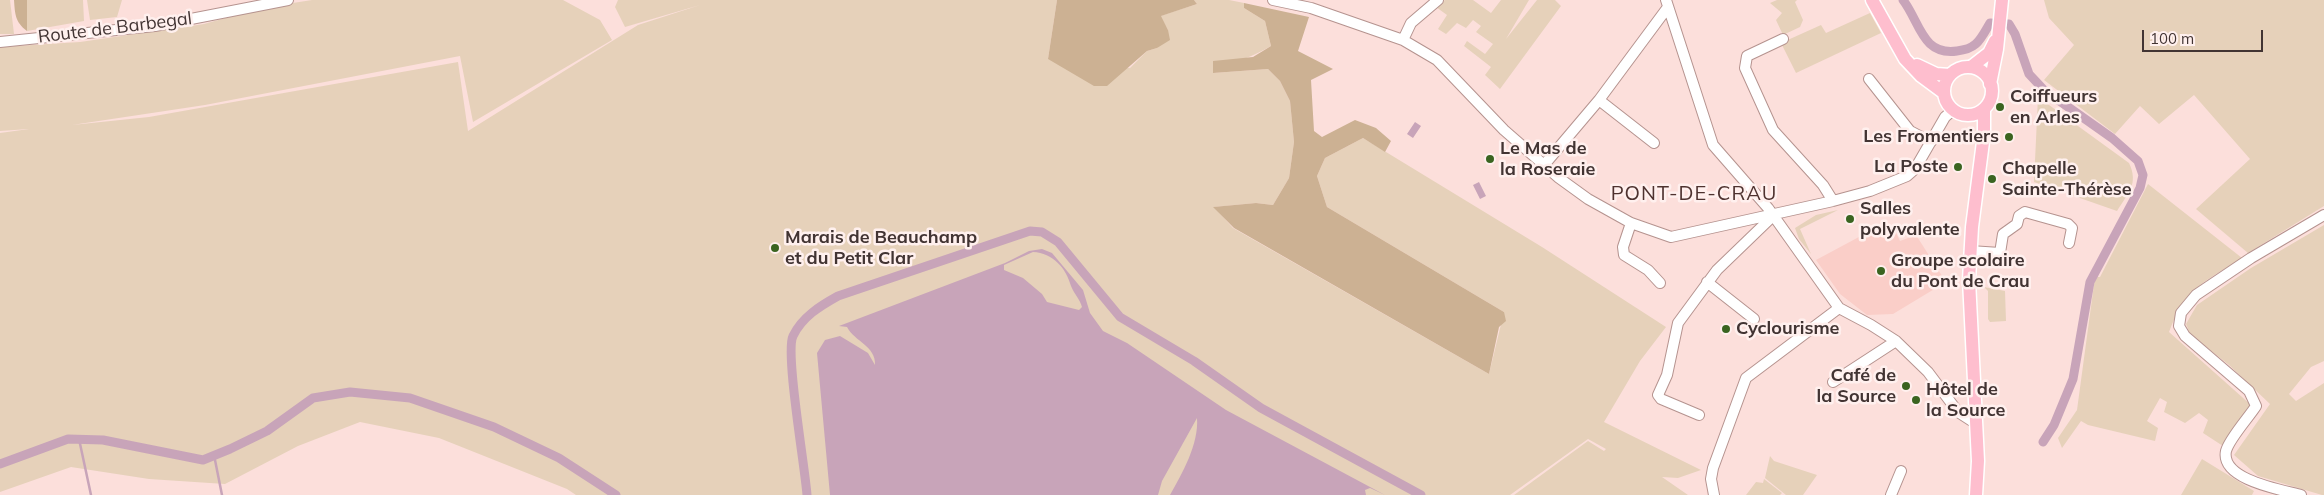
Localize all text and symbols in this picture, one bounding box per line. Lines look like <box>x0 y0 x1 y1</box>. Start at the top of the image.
street label: Route de Barbegal <box>37 8 193 48</box>
scale bar <box>2144 20 2265 52</box>
text: 100 m <box>2150 29 2194 48</box>
place label: Coiffueurs en Arles <box>2010 86 2097 128</box>
marker: Coiffueurs en Arles <box>1994 101 2006 113</box>
place label: Les Fromentiers <box>1863 126 1999 148</box>
marker: Les Fromentiers <box>2003 131 2015 143</box>
place label: Le Mas de la Roseraie <box>1500 138 1595 180</box>
marker: Le Mas de la Roseraie <box>1484 153 1496 165</box>
place label: La Poste <box>1874 156 1948 178</box>
place label: Chapelle Sainte-Thérèse <box>2002 158 2132 200</box>
marker: La Poste <box>1952 161 1964 173</box>
marker: Chapelle Sainte-Thérèse <box>1986 173 1998 185</box>
district label: PONT-DE-CRAU <box>1609 182 1779 206</box>
place label: Salles polyvalente <box>1860 198 1960 240</box>
marker: Salles polyvalente <box>1844 213 1856 225</box>
place label: Marais de Beauchamp et du Petit Clar <box>785 227 977 270</box>
marker: Marais de Beauchamp et du Petit Clar <box>769 242 781 254</box>
place label: Groupe scolaire du Pont de Crau <box>1891 250 2030 292</box>
marker: Groupe scolaire du Pont de Crau <box>1875 265 1887 277</box>
place label: Cyclourisme <box>1736 318 1839 340</box>
marker: Cyclourisme <box>1720 323 1732 335</box>
place label: Café de la Source <box>1817 365 1896 408</box>
place label: Hôtel de la Source <box>1926 379 2005 422</box>
marker: Café de la Source <box>1900 380 1912 392</box>
marker: Hôtel de la Source <box>1910 394 1922 406</box>

